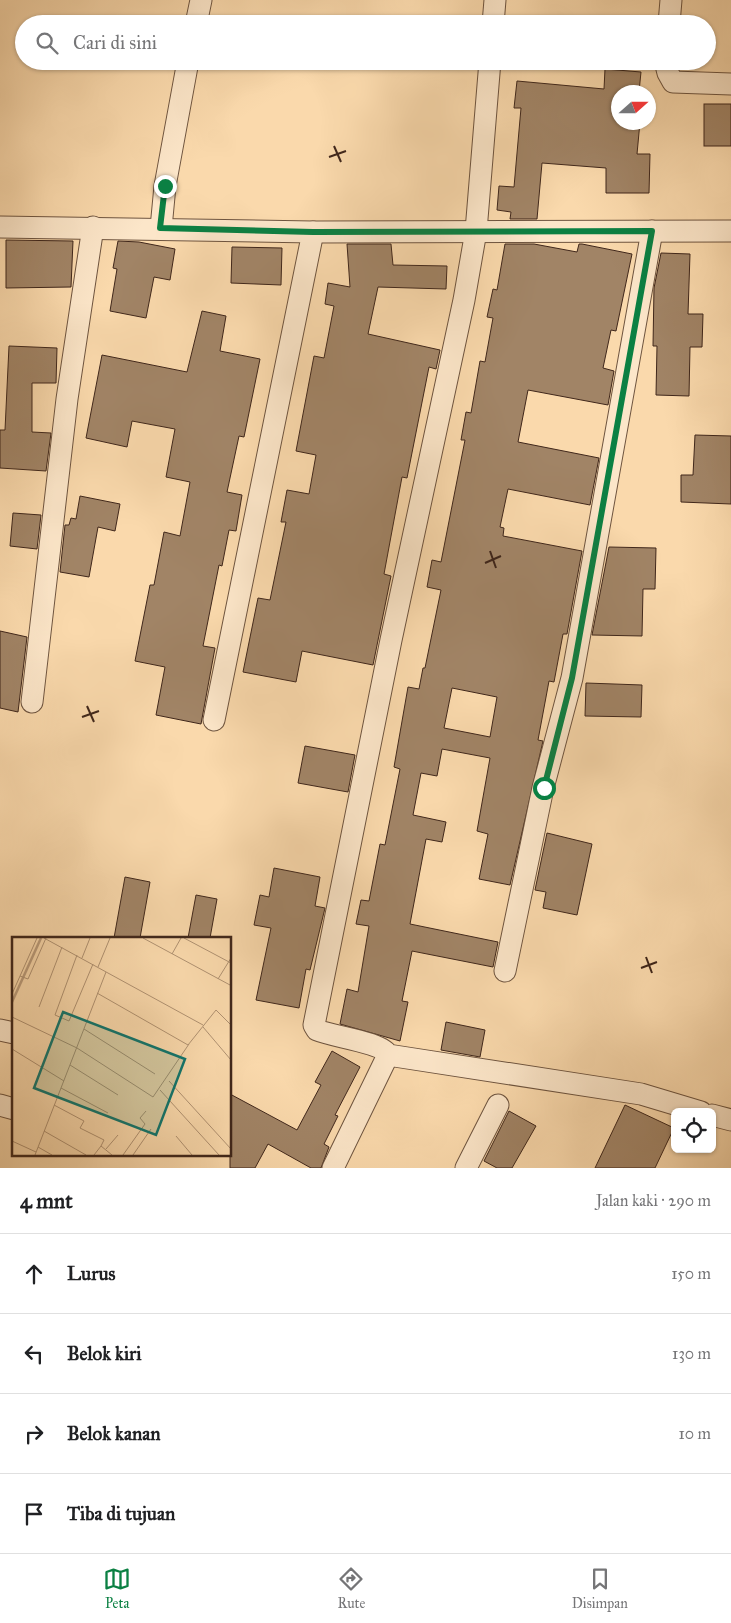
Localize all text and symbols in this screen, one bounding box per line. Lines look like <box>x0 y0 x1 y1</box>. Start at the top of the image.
search box <box>15 15 716 70</box>
icon: search <box>33 29 61 57</box>
text: Cari di sini <box>73 31 157 54</box>
north arrow <box>611 85 656 130</box>
route end <box>154 175 177 198</box>
route start <box>533 777 556 800</box>
inset map <box>12 937 231 1156</box>
map controls <box>671 1108 716 1153</box>
button: locate <box>671 1108 716 1153</box>
text: 4 mnt <box>20 1188 73 1214</box>
text: Jalan kaki · 290 m <box>596 1191 711 1210</box>
icon: ahead <box>20 1260 48 1288</box>
text: Lurus <box>67 1262 115 1285</box>
text: 150 m <box>671 1264 711 1283</box>
icon: left <box>20 1340 48 1368</box>
text: Belok kiri <box>67 1342 141 1365</box>
text: 130 m <box>672 1344 711 1363</box>
icon: right <box>20 1420 48 1448</box>
text: Belok kanan <box>67 1422 161 1445</box>
text: 10 m <box>679 1424 711 1443</box>
icon: arrive <box>20 1500 48 1528</box>
text: Tiba di tujuan <box>67 1502 175 1525</box>
tab: Peta <box>103 1565 131 1612</box>
tab: Rute <box>337 1565 365 1612</box>
tab: Disimpan <box>572 1565 628 1612</box>

